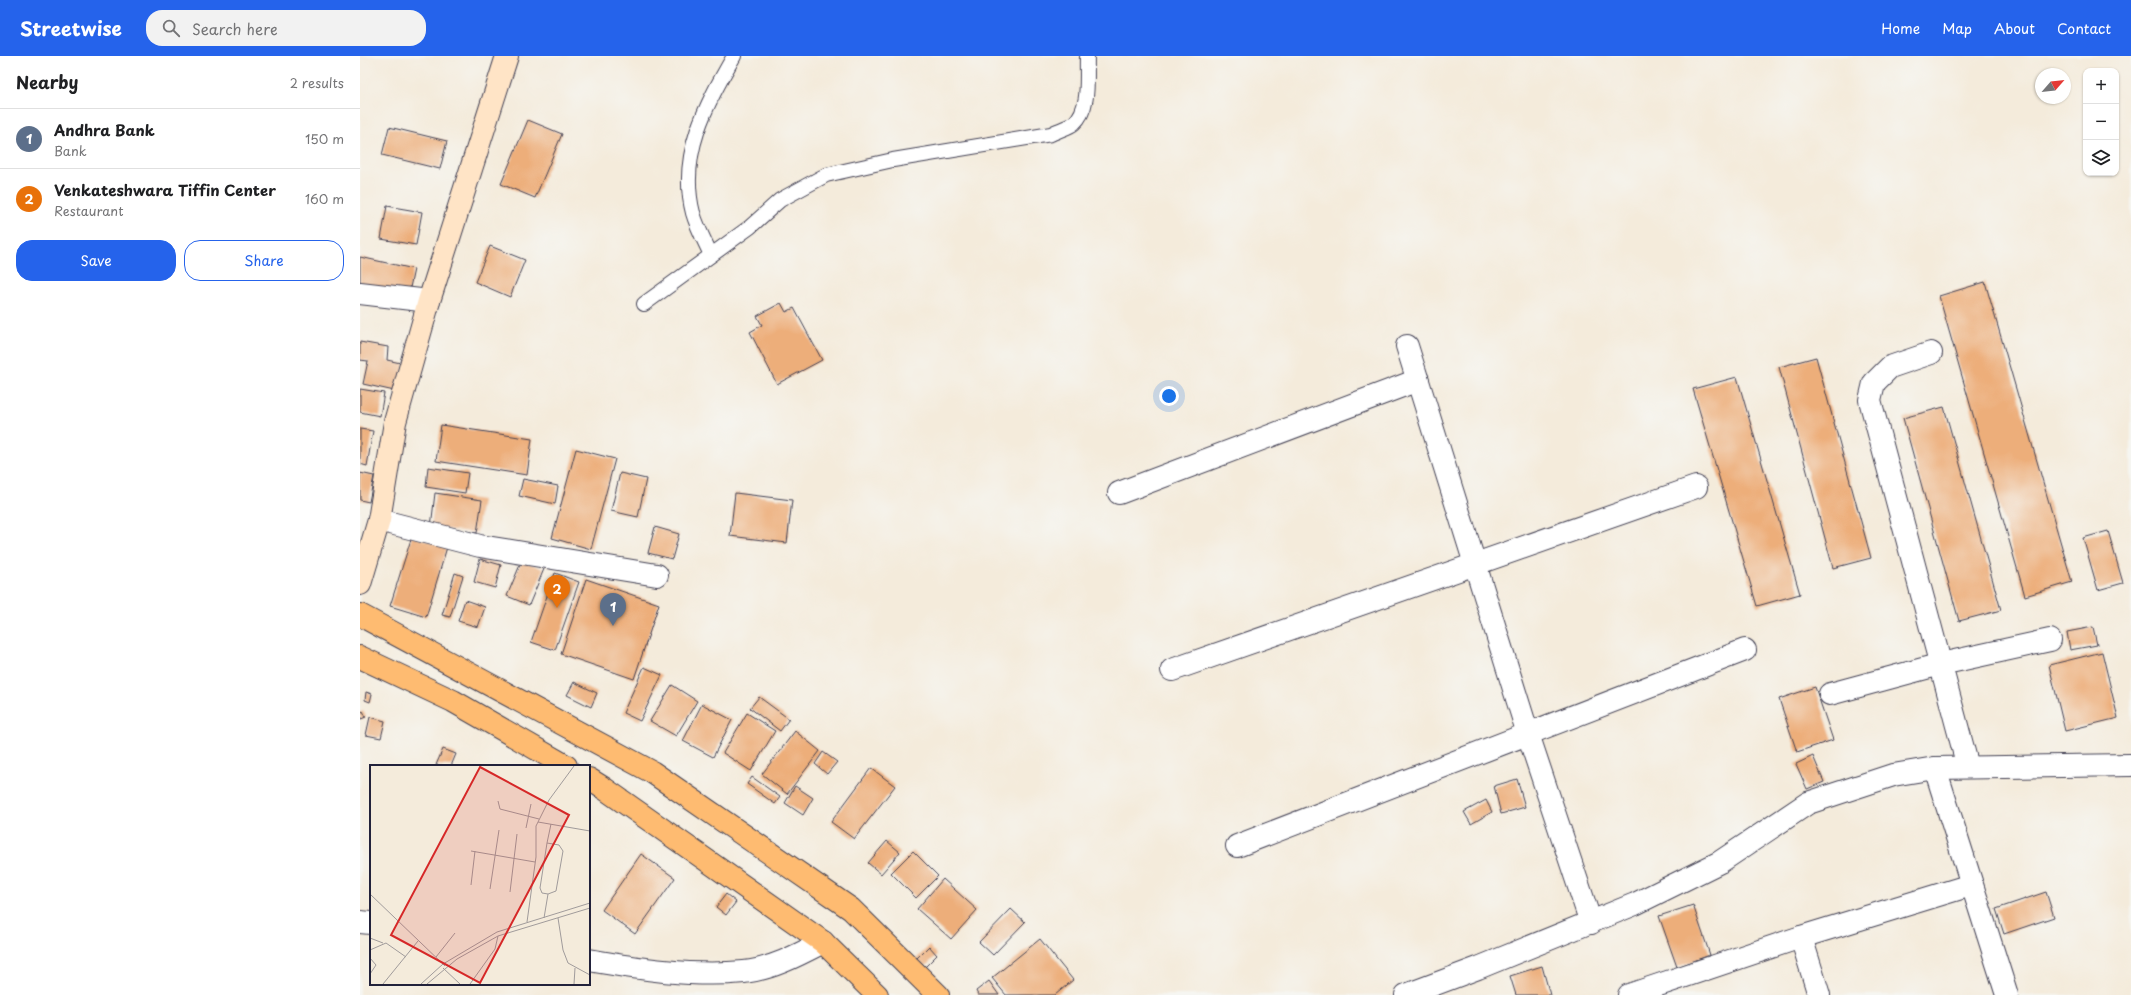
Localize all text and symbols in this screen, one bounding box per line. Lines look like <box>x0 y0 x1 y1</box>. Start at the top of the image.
search box <box>146 10 426 46</box>
text: Streetwise <box>20 14 122 42</box>
icon: search <box>160 17 182 39</box>
text: Search here <box>192 17 278 40</box>
text: Home <box>1881 18 1920 39</box>
text: Map <box>1942 18 1972 39</box>
text: About <box>1994 18 2035 39</box>
text: Contact <box>2057 18 2111 39</box>
north arrow <box>2035 68 2071 104</box>
map controls <box>2083 68 2119 176</box>
button: + <box>2083 68 2119 104</box>
text: Nearby <box>16 69 78 95</box>
text: 2 results <box>290 73 344 92</box>
button: − <box>2083 104 2119 140</box>
text: Andhra Bank <box>54 118 155 141</box>
text: 1 <box>26 129 32 148</box>
text: 150 m <box>305 129 344 148</box>
button: layers <box>2083 140 2119 176</box>
text: Bank <box>54 141 87 160</box>
text: Venkateshwara Tiffin Center <box>54 178 276 201</box>
text: 2 <box>24 189 34 208</box>
text: 160 m <box>305 189 344 208</box>
text: Restaurant <box>54 201 124 220</box>
button: Save <box>16 240 176 281</box>
button: Share <box>184 240 344 281</box>
your location <box>1159 386 1179 406</box>
pin: 2 <box>544 575 570 608</box>
pin: 1 <box>600 593 626 626</box>
inset map <box>370 765 590 985</box>

